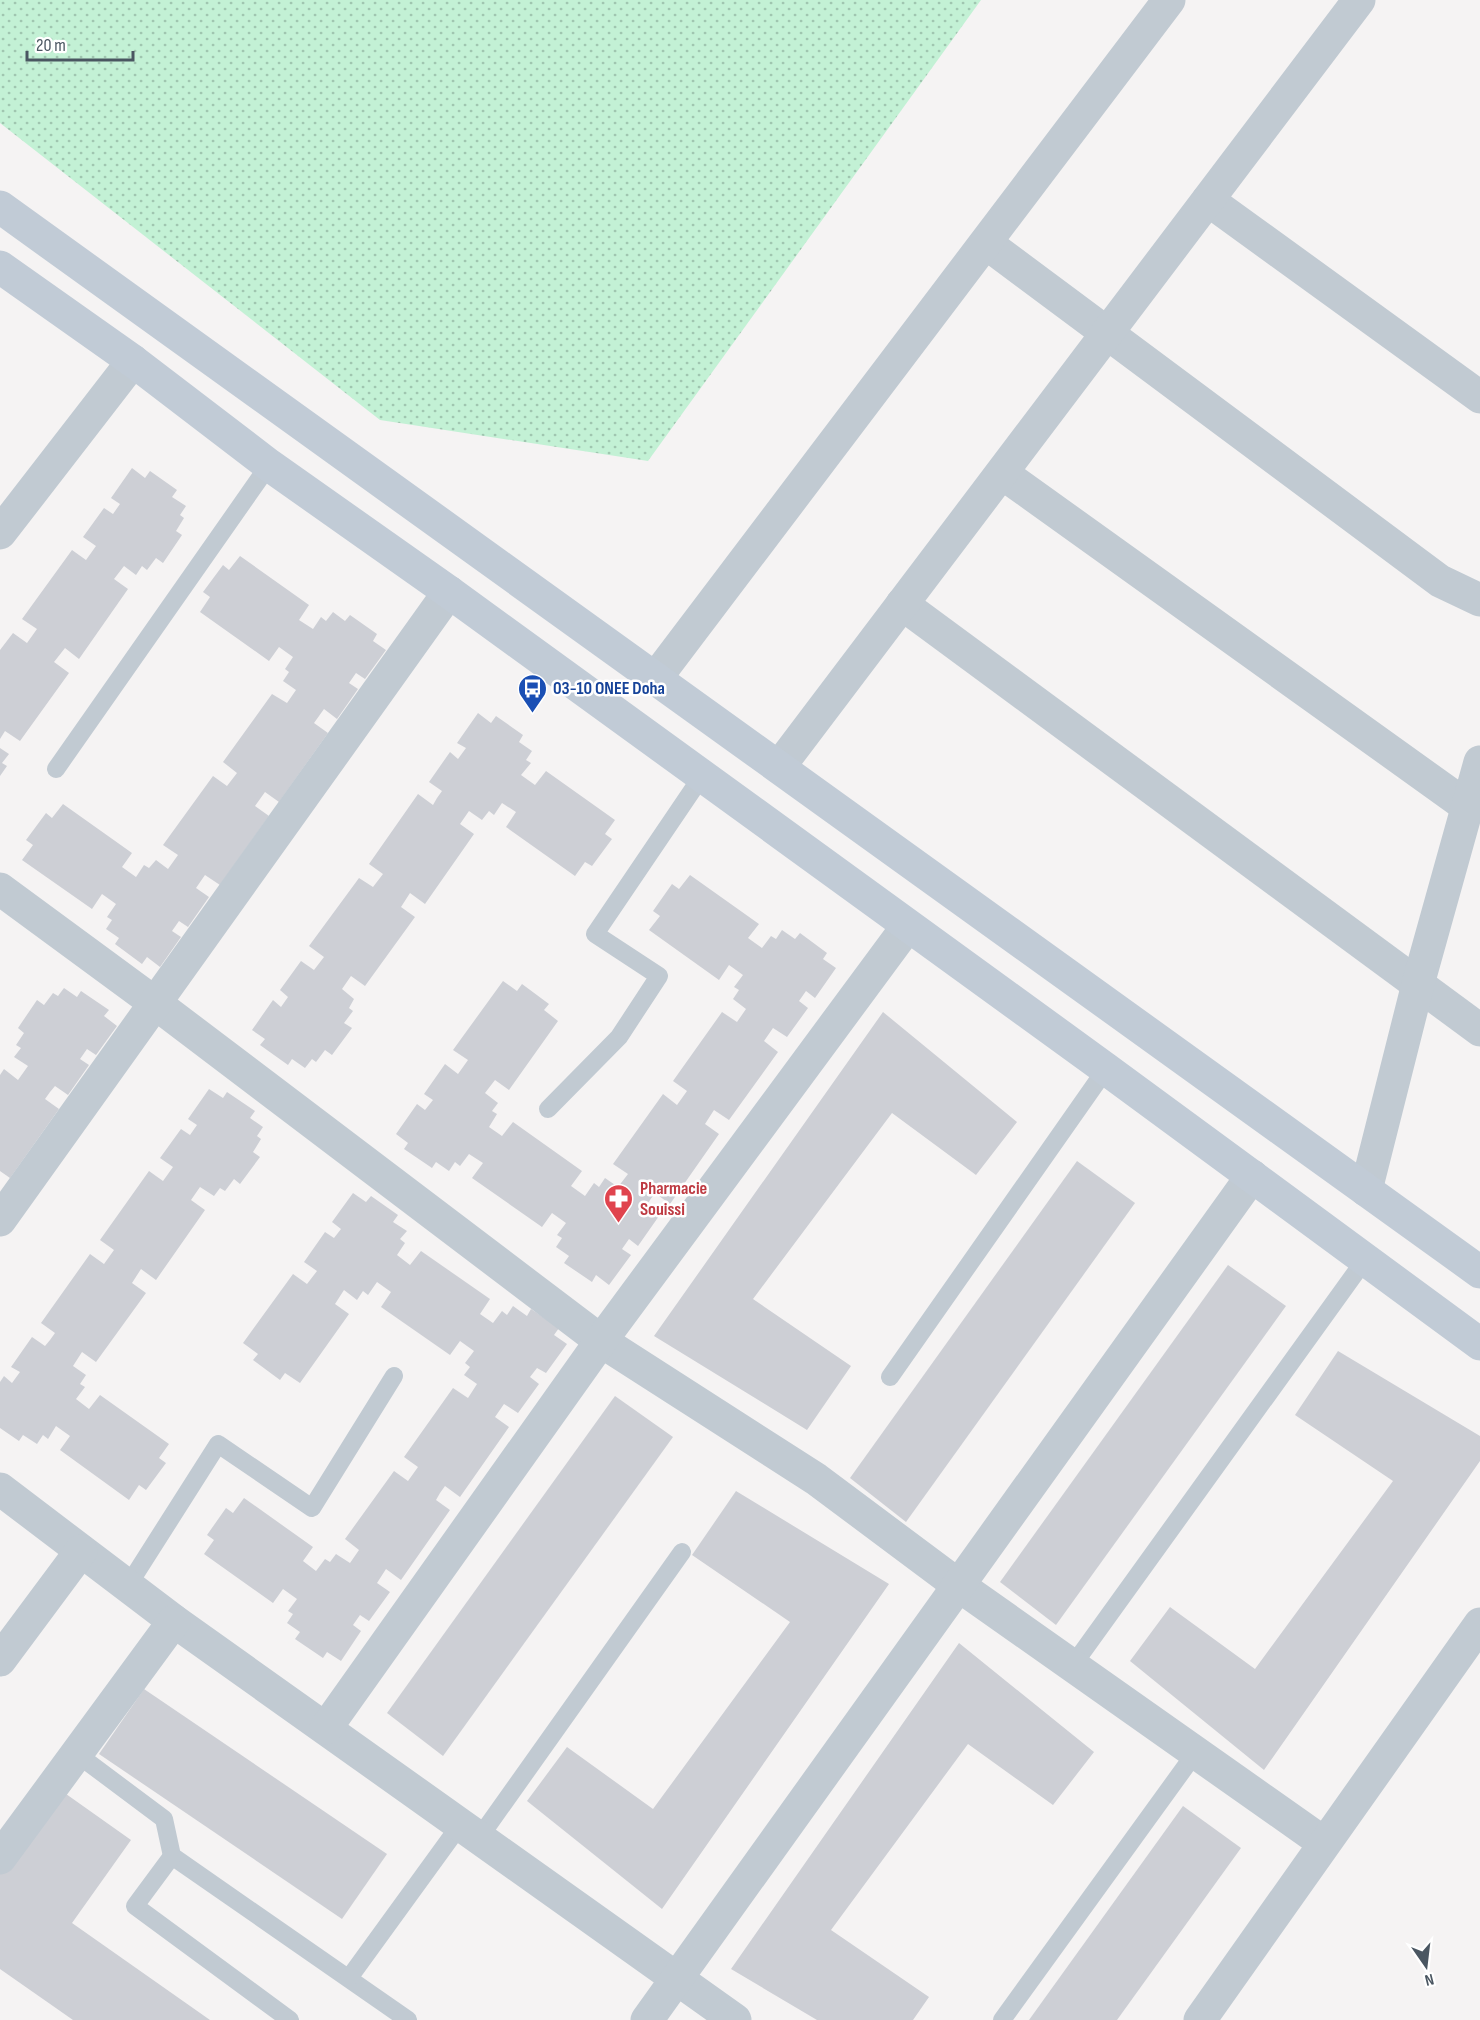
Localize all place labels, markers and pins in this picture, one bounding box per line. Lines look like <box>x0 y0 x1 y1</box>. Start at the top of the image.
bus stop icon: 03-10 ONEE Doha <box>516 672 548 714</box>
place label: 03-10 ONEE Doha <box>553 678 665 699</box>
place label: Pharmacie Souissi <box>640 1178 707 1220</box>
pharmacy icon: Pharmacie Souissi <box>603 1182 635 1224</box>

